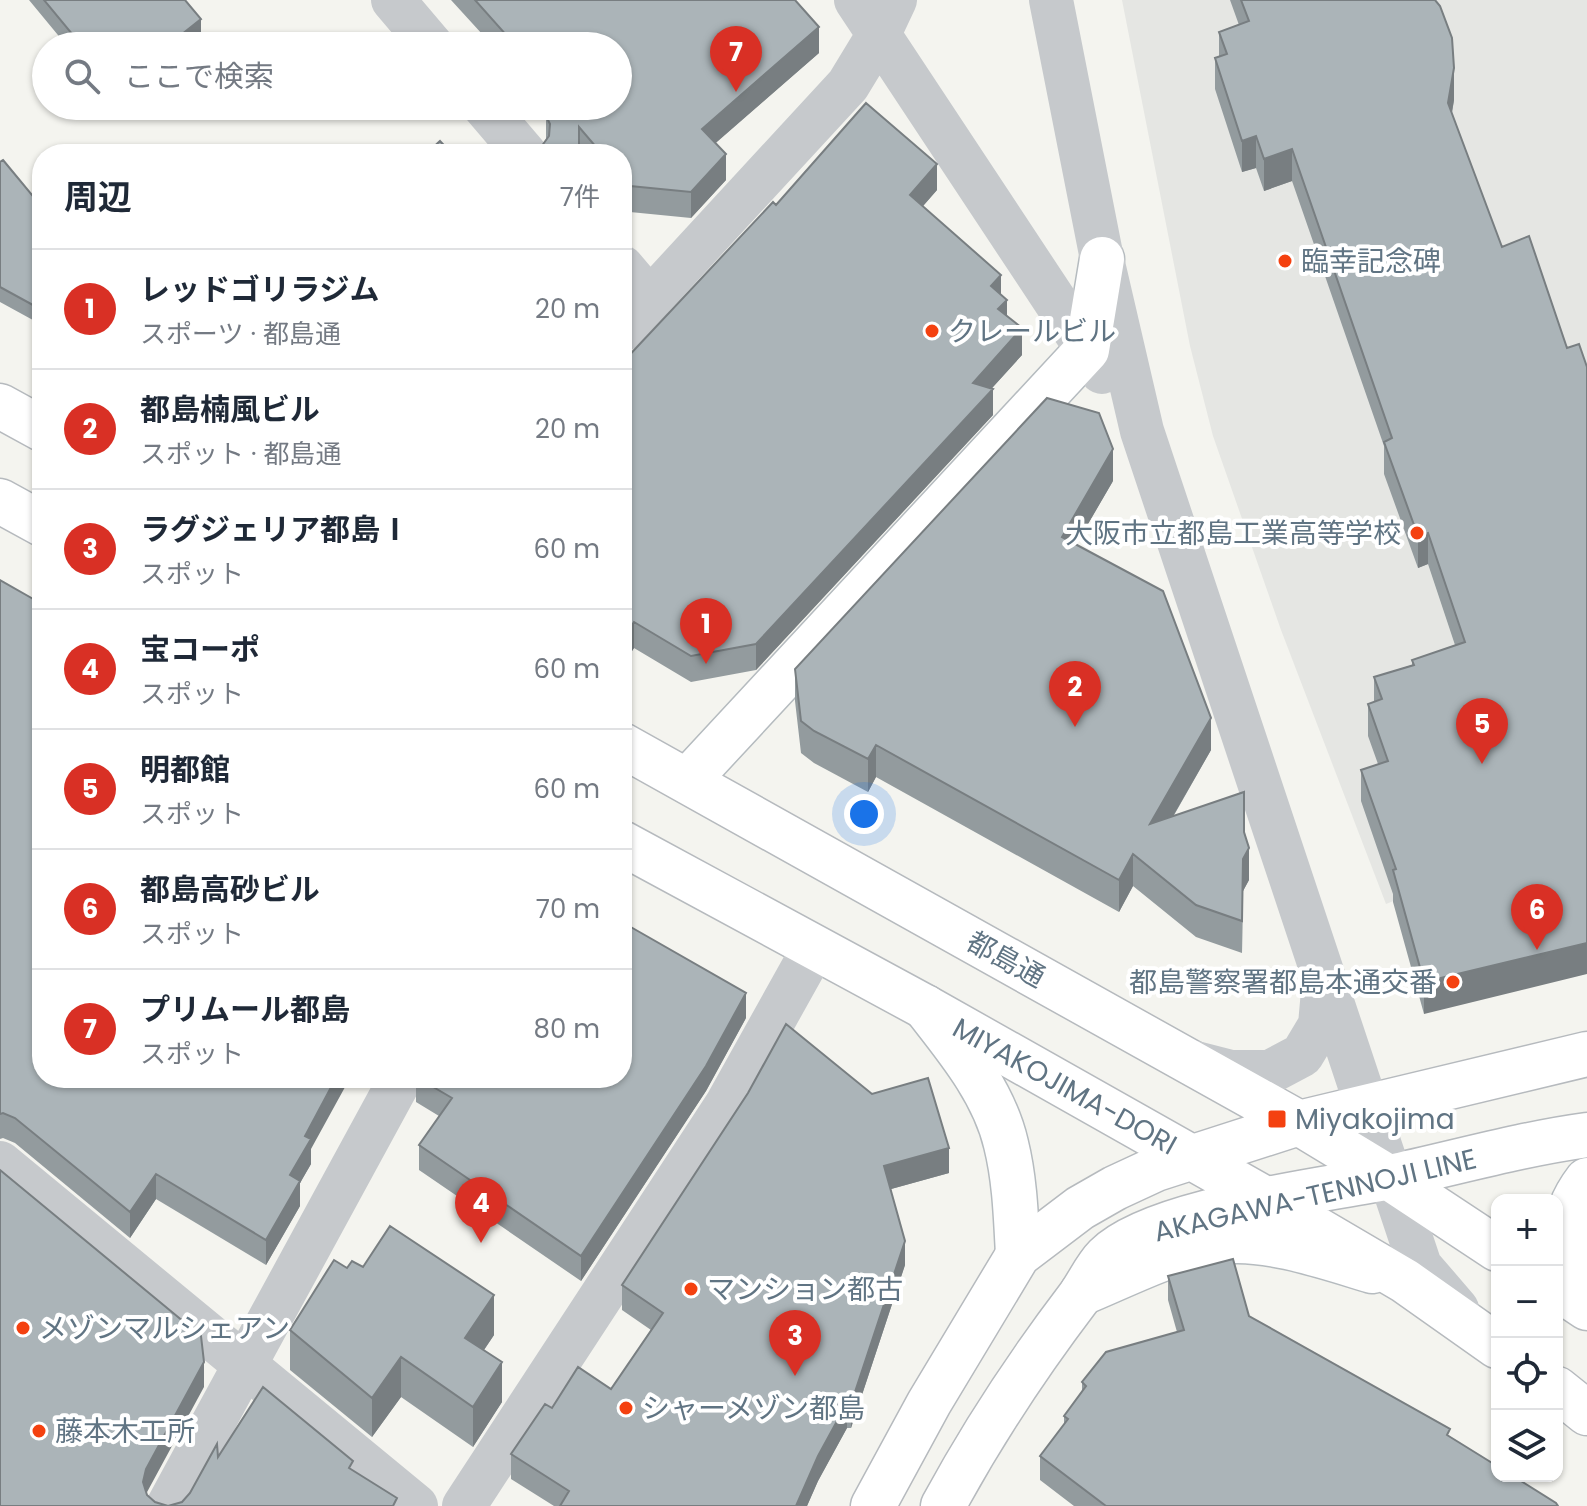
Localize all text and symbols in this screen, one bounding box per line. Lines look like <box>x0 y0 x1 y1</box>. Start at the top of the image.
pin: 7 <box>710 26 762 92</box>
search box <box>32 32 632 120</box>
icon: search <box>60 54 104 98</box>
text: ここで検索 <box>124 55 274 98</box>
text: 周辺 <box>64 173 132 221</box>
text: 7件 <box>560 179 600 215</box>
place label: 臨幸記念碑 <box>1301 242 1441 281</box>
marker: 臨幸記念碑 <box>1276 252 1294 270</box>
text: レッドゴリラジム <box>140 268 379 311</box>
text: 1 <box>85 291 95 327</box>
text: 20 m <box>535 291 600 327</box>
place label: クレールビル <box>948 312 1116 351</box>
text: スポーツ · 都島通 <box>140 316 341 352</box>
marker: クレールビル <box>923 322 941 340</box>
text: 都島楠風ビル <box>140 388 320 431</box>
text: 2 <box>83 411 97 447</box>
text: 20 m <box>535 411 600 447</box>
text: スポット · 都島通 <box>140 436 341 472</box>
text: ラグジェリア都島Ⅰ <box>140 508 410 551</box>
place label: 大阪市立都島工業高等学校 <box>1065 514 1401 553</box>
marker: 大阪市立都島工業高等学校 <box>1408 524 1426 542</box>
text: 3 <box>82 531 98 567</box>
text: 60 m <box>533 531 600 567</box>
text: スポット <box>140 556 244 592</box>
pin: 1 <box>680 598 732 664</box>
text: 宝コーポ <box>140 628 260 671</box>
text: 4 <box>81 651 99 687</box>
text: 60 m <box>533 651 600 687</box>
pin: 2 <box>1049 661 1101 727</box>
text: スポット <box>140 676 244 712</box>
pin: 5 <box>1456 698 1508 764</box>
text: 明都館 <box>140 748 230 791</box>
text: 5 <box>82 771 98 807</box>
text: 60 m <box>533 771 600 807</box>
your location <box>844 794 884 834</box>
text: スポット <box>140 796 244 832</box>
text: 都島高砂ビル <box>140 868 320 911</box>
pin: 6 <box>1511 884 1563 950</box>
text: 6 <box>82 891 98 927</box>
text: 70 m <box>536 891 600 927</box>
text: スポット <box>140 916 244 952</box>
street label: 都島通 <box>960 922 1052 997</box>
place label: 都島警察署都島本通交番 <box>1129 963 1437 1002</box>
marker: 都島警察署都島本通交番 <box>1444 973 1462 991</box>
text: プリムール都島 <box>140 988 350 1031</box>
street label: MIYAKOJIMA-DORI <box>946 1009 1184 1164</box>
text: 7 <box>83 1011 97 1047</box>
text: 80 m <box>534 1011 600 1047</box>
text: スポット <box>140 1036 244 1072</box>
place label: Miyakojima <box>1295 1100 1455 1139</box>
marker: Miyakojima <box>1266 1108 1288 1130</box>
street label: AKAGAWA-TENNOJI LINE <box>1150 1139 1480 1252</box>
pin: 4 <box>455 1177 507 1243</box>
map controls <box>1491 1194 1563 1482</box>
button: + <box>1491 1194 1563 1266</box>
button: − <box>1491 1266 1563 1338</box>
place label: マンション都古 <box>707 1270 903 1309</box>
marker: マンション都古 <box>682 1280 700 1298</box>
place label: メゾンマルシェアン <box>39 1309 290 1348</box>
pin: 3 <box>769 1310 821 1376</box>
marker: メゾンマルシェアン <box>14 1319 32 1337</box>
button: locate <box>1491 1338 1563 1410</box>
place label: シャーメゾン都島 <box>642 1389 865 1428</box>
marker: シャーメゾン都島 <box>617 1399 635 1417</box>
button: layers <box>1491 1410 1563 1482</box>
place label: 藤本木工所 <box>55 1412 195 1451</box>
marker: 藤本木工所 <box>30 1422 48 1440</box>

